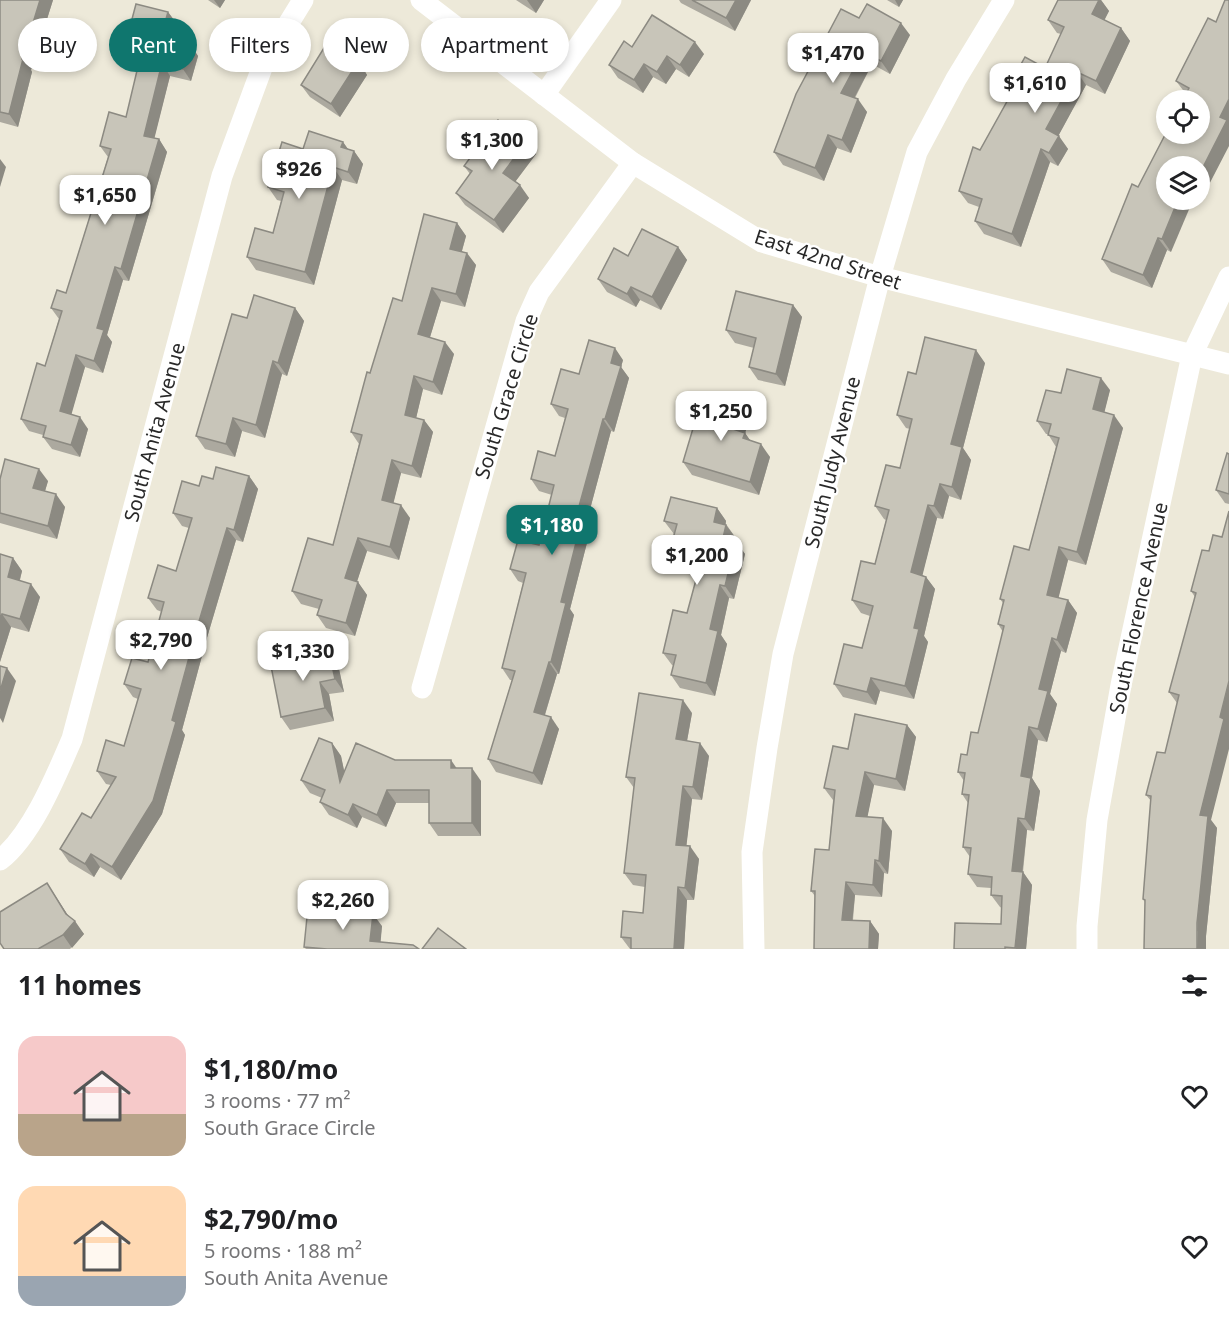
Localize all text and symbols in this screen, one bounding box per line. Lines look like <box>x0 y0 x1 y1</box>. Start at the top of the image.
chip: Buy <box>18 18 97 72</box>
chip: Rent <box>109 18 197 72</box>
chip: Filters <box>209 18 311 72</box>
chip: New <box>323 18 409 72</box>
chip: Apartment <box>421 18 569 72</box>
pin: $1,470 <box>784 33 882 84</box>
text: $1,470 <box>802 39 864 66</box>
pin: $1,610 <box>986 63 1084 114</box>
text: $1,610 <box>1004 69 1066 96</box>
map controls <box>1156 90 1210 210</box>
button: locate <box>1156 90 1210 144</box>
pin: $1,300 <box>443 120 541 171</box>
text: $1,300 <box>461 126 523 153</box>
pin: $926 <box>263 149 335 200</box>
text: $926 <box>276 155 322 182</box>
button: layers <box>1156 156 1210 210</box>
pin: $1,650 <box>56 175 154 226</box>
text: $1,650 <box>74 181 136 208</box>
street label: East 42nd Street <box>751 223 905 295</box>
street label: South Grace Circle <box>468 310 544 482</box>
street label: South Anita Avenue <box>117 339 191 525</box>
street label: South Judy Avenue <box>798 373 866 551</box>
pin: $1,250 <box>672 391 770 442</box>
text: $1,250 <box>690 397 752 424</box>
street label: South Florence Avenue <box>1102 500 1174 716</box>
pin: $1,180 <box>503 505 601 556</box>
text: $1,180 <box>521 511 583 538</box>
pin: $1,200 <box>648 535 746 586</box>
text: $1,200 <box>666 541 728 568</box>
pin: $2,790 <box>112 620 210 671</box>
text: $2,790 <box>130 626 192 653</box>
pin: $1,330 <box>254 631 352 682</box>
text: $1,330 <box>272 637 334 664</box>
pin: $2,260 <box>294 880 392 931</box>
text: $2,260 <box>312 886 374 913</box>
text: 11 homes <box>18 967 142 1003</box>
icon: filters <box>1178 969 1211 1002</box>
text: $1,180/mo <box>204 1051 338 1087</box>
icon: home <box>66 1060 138 1132</box>
icon: heart <box>1178 1080 1211 1113</box>
text: 3 rooms · 77 m² <box>204 1087 351 1114</box>
text: South Grace Circle <box>204 1114 376 1141</box>
text: $2,790/mo <box>204 1201 338 1237</box>
icon: home <box>66 1210 138 1282</box>
icon: heart <box>1178 1230 1211 1263</box>
text: 5 rooms · 188 m² <box>204 1237 362 1264</box>
text: South Anita Avenue <box>204 1264 388 1291</box>

